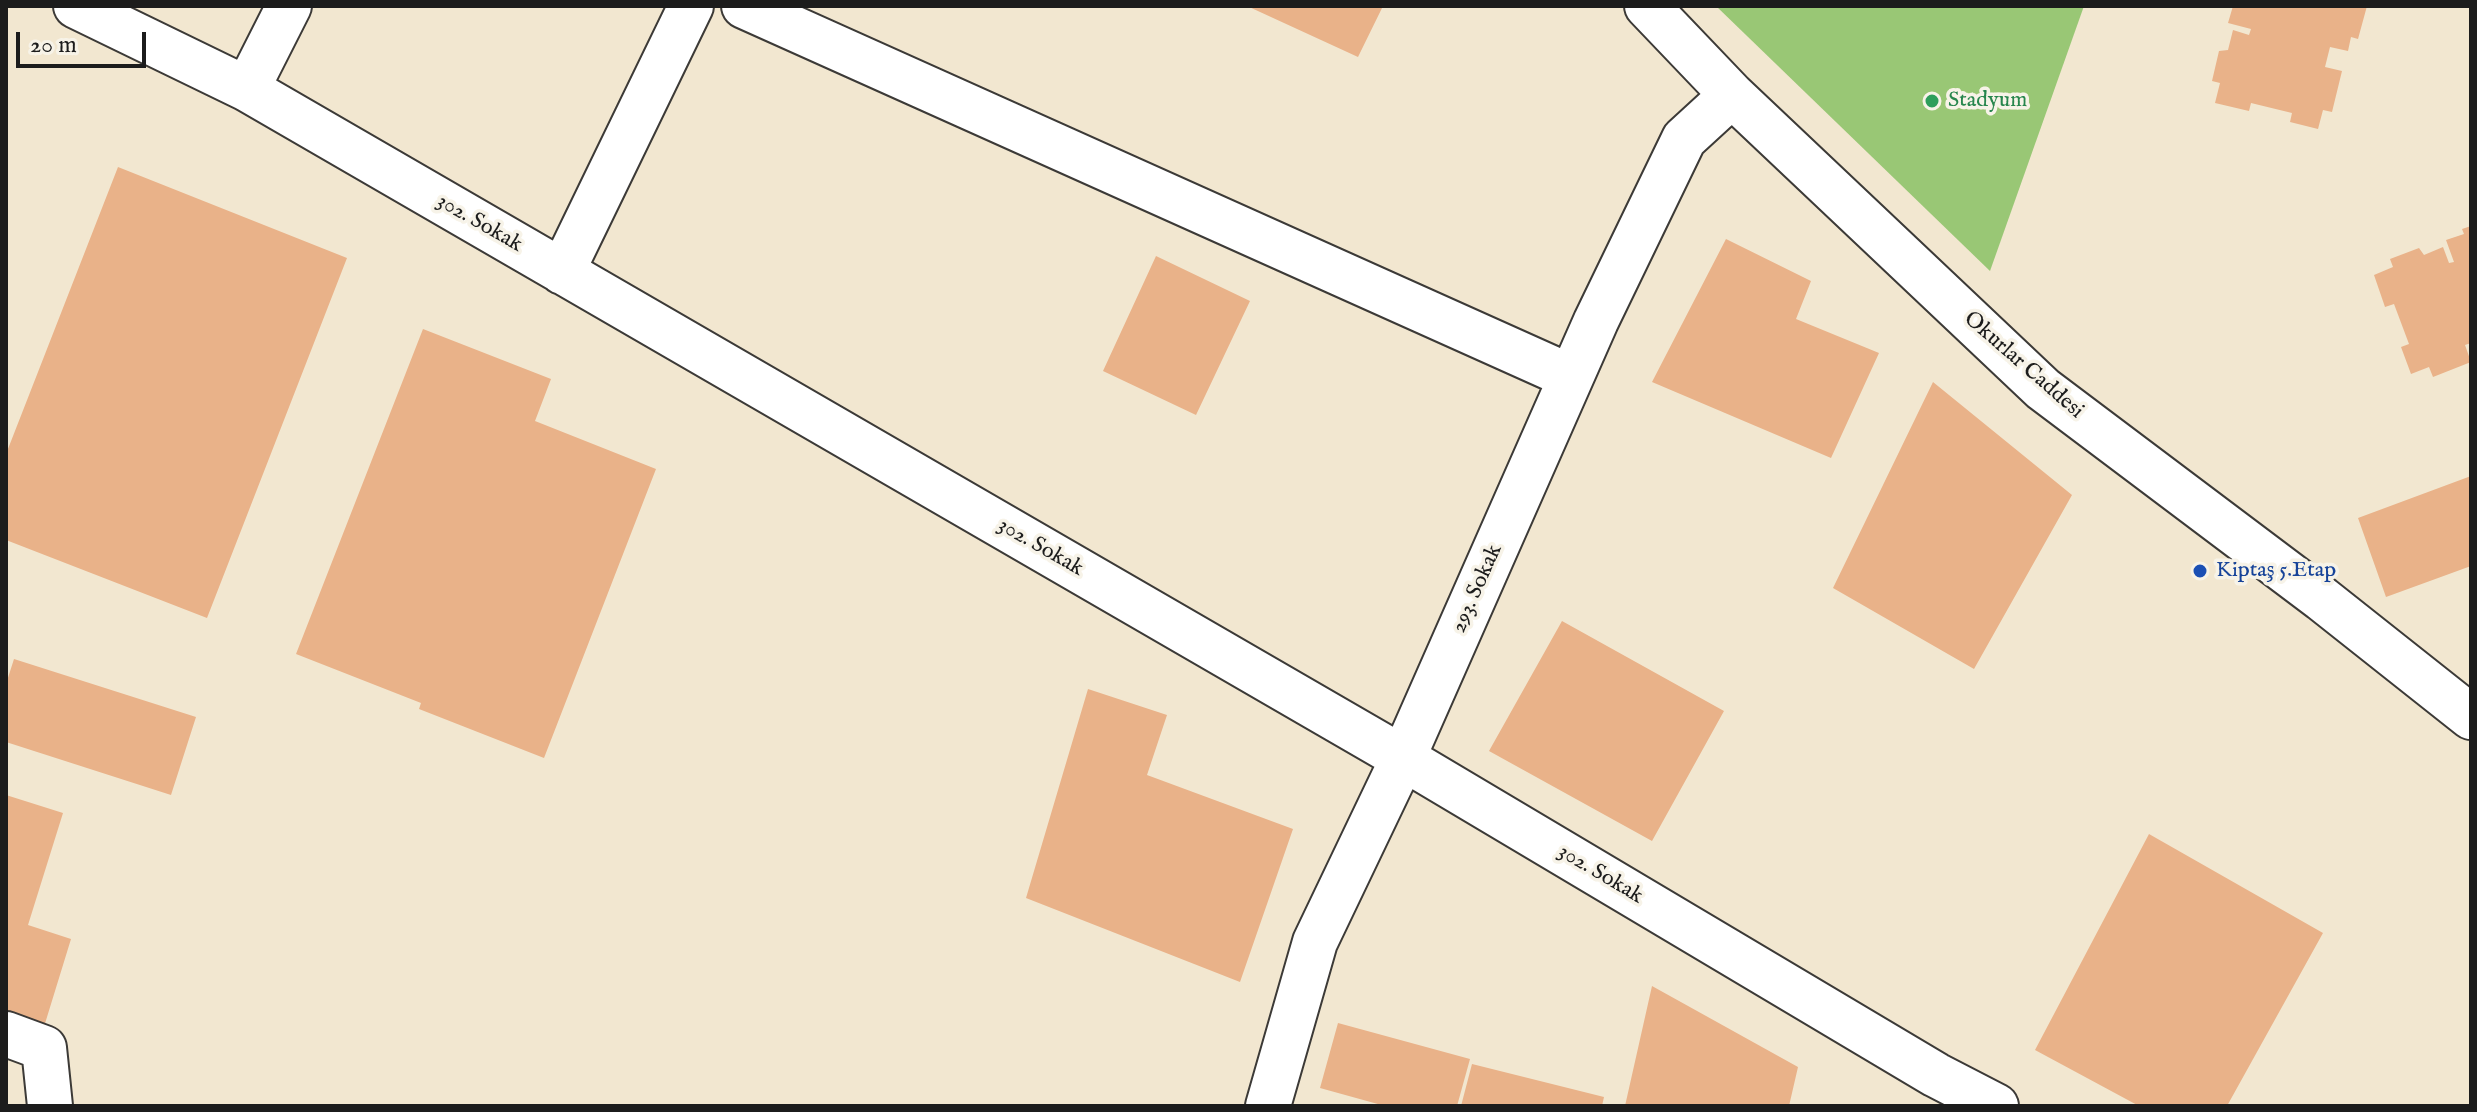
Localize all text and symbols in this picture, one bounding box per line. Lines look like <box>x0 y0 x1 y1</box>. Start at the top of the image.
scale bar <box>20 16 150 66</box>
text: 20 m <box>30 30 77 61</box>
place label: Stadyum <box>1948 88 2027 114</box>
marker: Stadyum <box>1923 92 1941 110</box>
street label: 302. Sokak <box>431 189 527 259</box>
street label: Okurlar Caddesi <box>1958 307 2088 425</box>
street label: 302. Sokak <box>992 513 1088 583</box>
street label: 293. Sokak <box>1447 541 1509 637</box>
place label: Kiptaş 5.Etap <box>2216 558 2336 584</box>
marker: Kiptaş 5.Etap <box>2191 562 2209 580</box>
street label: 302. Sokak <box>1553 839 1647 911</box>

